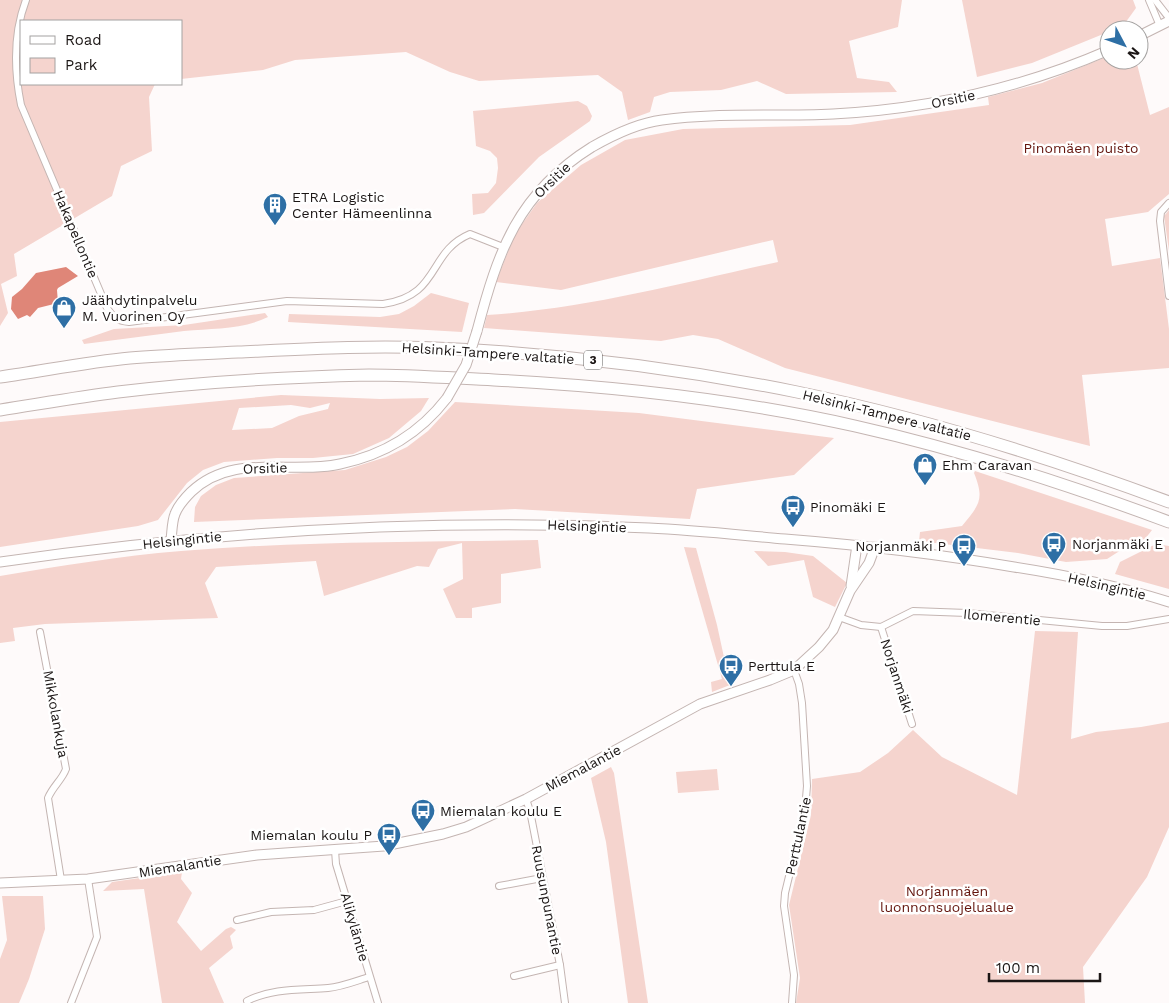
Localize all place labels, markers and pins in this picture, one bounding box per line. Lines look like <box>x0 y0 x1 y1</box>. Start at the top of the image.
place label: ETRA Logistic Center Hämeenlinna <box>292 189 432 221</box>
building icon: ETRA Logistic Center Hämeenlinna <box>262 192 288 226</box>
place label: Jäähdytinpalvelu M. Vuorinen Oy <box>82 292 197 324</box>
shop icon: Jäähdytinpalvelu M. Vuorinen Oy <box>51 295 77 329</box>
shop icon: Ehm Caravan <box>912 452 938 486</box>
place label: Ehm Caravan <box>942 457 1032 473</box>
bus stop icon: Pinomäki E <box>780 494 806 528</box>
place label: Pinomäki E <box>810 499 886 515</box>
bus stop icon: Norjanmäki E <box>1041 531 1067 565</box>
bus stop icon: Norjanmäki P <box>951 533 977 567</box>
place label: Norjanmäki E <box>1072 536 1163 552</box>
place label: Norjanmäki P <box>855 538 946 554</box>
bus stop icon: Perttula E <box>718 653 744 687</box>
place label: Perttula E <box>748 658 815 674</box>
bus stop icon: Miemalan koulu E <box>410 798 436 832</box>
place label: Miemalan koulu E <box>440 803 562 819</box>
bus stop icon: Miemalan koulu P <box>376 822 402 856</box>
place label: Miemalan koulu P <box>250 827 372 843</box>

